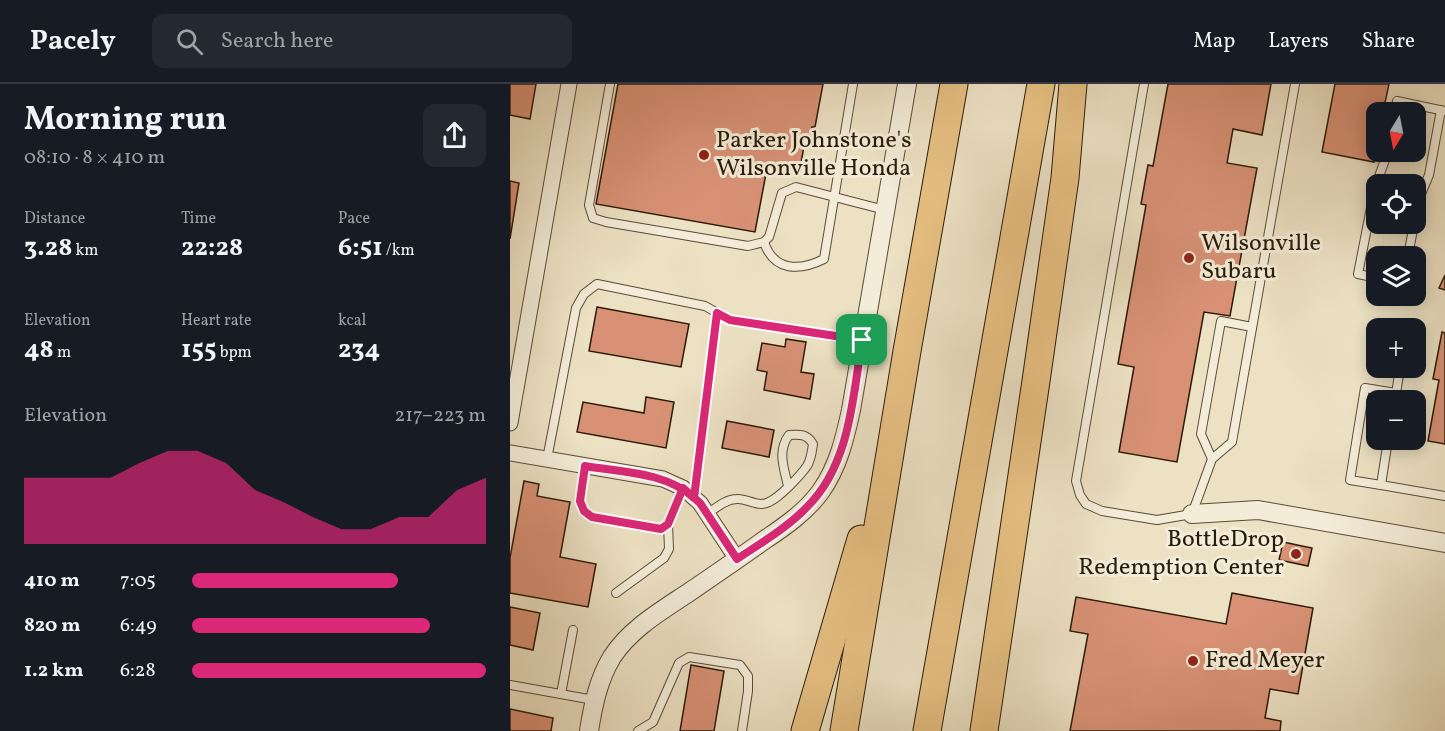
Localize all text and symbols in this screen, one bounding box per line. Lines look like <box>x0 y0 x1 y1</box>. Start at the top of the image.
search box <box>152 14 572 68</box>
text: Pacely <box>30 22 116 61</box>
icon: search <box>173 25 206 58</box>
text: Search here <box>221 26 334 57</box>
text: Map <box>1193 27 1235 56</box>
text: Layers <box>1268 27 1329 56</box>
text: Share <box>1362 27 1415 56</box>
text: Morning run <box>24 98 227 144</box>
north arrow <box>1366 102 1426 162</box>
map controls <box>1366 102 1426 450</box>
button: share <box>423 104 486 167</box>
place label: Parker Johnstone's Wilsonville Honda <box>716 124 911 186</box>
text: 08:10 · 8 × 410 m <box>24 144 165 172</box>
marker: Parker Johnstone's Wilsonville Honda <box>697 148 711 162</box>
button: locate <box>1366 174 1426 234</box>
text: Distance <box>24 208 85 230</box>
text: Time <box>181 208 216 230</box>
text: Pace <box>338 208 370 230</box>
place label: Wilsonville Subaru <box>1201 227 1321 289</box>
text: 3.28 <box>24 230 72 266</box>
text: 22:28 <box>181 230 243 266</box>
text: 6:51 <box>338 230 383 266</box>
text: km <box>72 240 98 262</box>
text: /km <box>383 240 415 262</box>
button: layers <box>1366 246 1426 306</box>
marker: Wilsonville Subaru <box>1182 251 1196 265</box>
text: Elevation <box>24 310 91 332</box>
text: Heart rate <box>181 310 252 332</box>
text: kcal <box>338 310 366 332</box>
pin <box>836 314 887 365</box>
button: + <box>1366 318 1426 378</box>
icon: arrive <box>845 323 878 356</box>
text: 48 <box>24 332 54 368</box>
text: 155 <box>181 332 216 368</box>
text: 234 <box>338 332 380 368</box>
text: m <box>54 342 71 364</box>
text: bpm <box>216 342 252 364</box>
button: − <box>1366 390 1426 450</box>
text: Elevation <box>24 402 107 430</box>
text: 217–223 m <box>394 402 486 430</box>
place label: BottleDrop Redemption Center <box>1078 523 1284 585</box>
marker: BottleDrop Redemption Center <box>1289 547 1303 561</box>
text: 410 m <box>24 567 80 595</box>
text: 7:05 <box>120 567 156 595</box>
text: 820 m <box>24 612 81 640</box>
text: 6:49 <box>120 612 157 640</box>
place label: Fred Meyer <box>1205 644 1325 678</box>
marker: Fred Meyer <box>1186 654 1200 668</box>
text: 1.2 km <box>24 657 84 685</box>
text: 6:28 <box>120 657 156 685</box>

